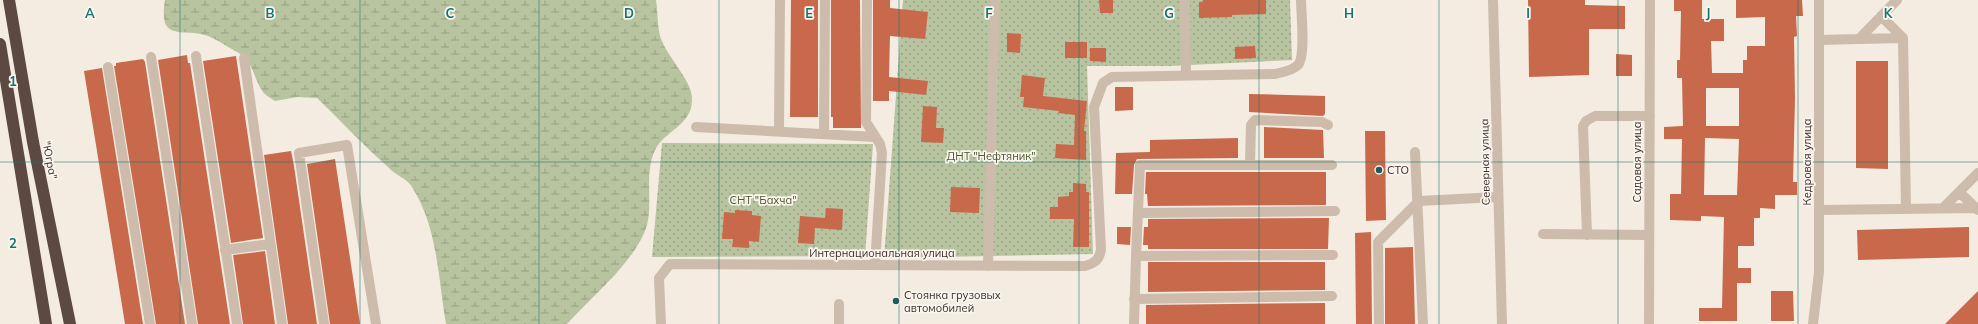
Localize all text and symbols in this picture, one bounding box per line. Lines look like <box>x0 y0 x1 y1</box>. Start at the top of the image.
text: A <box>85 5 95 21</box>
text: B <box>266 5 275 21</box>
text: C <box>446 5 455 21</box>
text: D <box>624 5 634 21</box>
text: E <box>805 5 813 21</box>
text: F <box>985 5 993 21</box>
text: G <box>1164 5 1174 21</box>
text: H <box>1344 5 1354 21</box>
text: I <box>1526 5 1530 21</box>
text: J <box>1706 5 1710 21</box>
text: K <box>1884 5 1894 21</box>
text: 1 <box>9 73 17 89</box>
street label: Северная улица <box>1477 119 1493 205</box>
street label: Кедровая улица <box>1800 119 1814 205</box>
street label: Садовая улица <box>1630 121 1644 203</box>
street label: "Югра" <box>39 140 61 180</box>
park label: ДНТ "Нефтяник" <box>947 149 1035 163</box>
place label: СТО <box>1387 163 1409 177</box>
marker: СТО <box>1374 165 1384 175</box>
park label: СНТ "Бахча" <box>729 193 797 207</box>
text: 2 <box>9 235 17 251</box>
street label: Интернациональная улица <box>809 246 955 260</box>
place label: Стоянка грузовых автомобилей <box>904 288 1001 315</box>
marker: Стоянка грузовых автомобилей <box>891 296 901 306</box>

